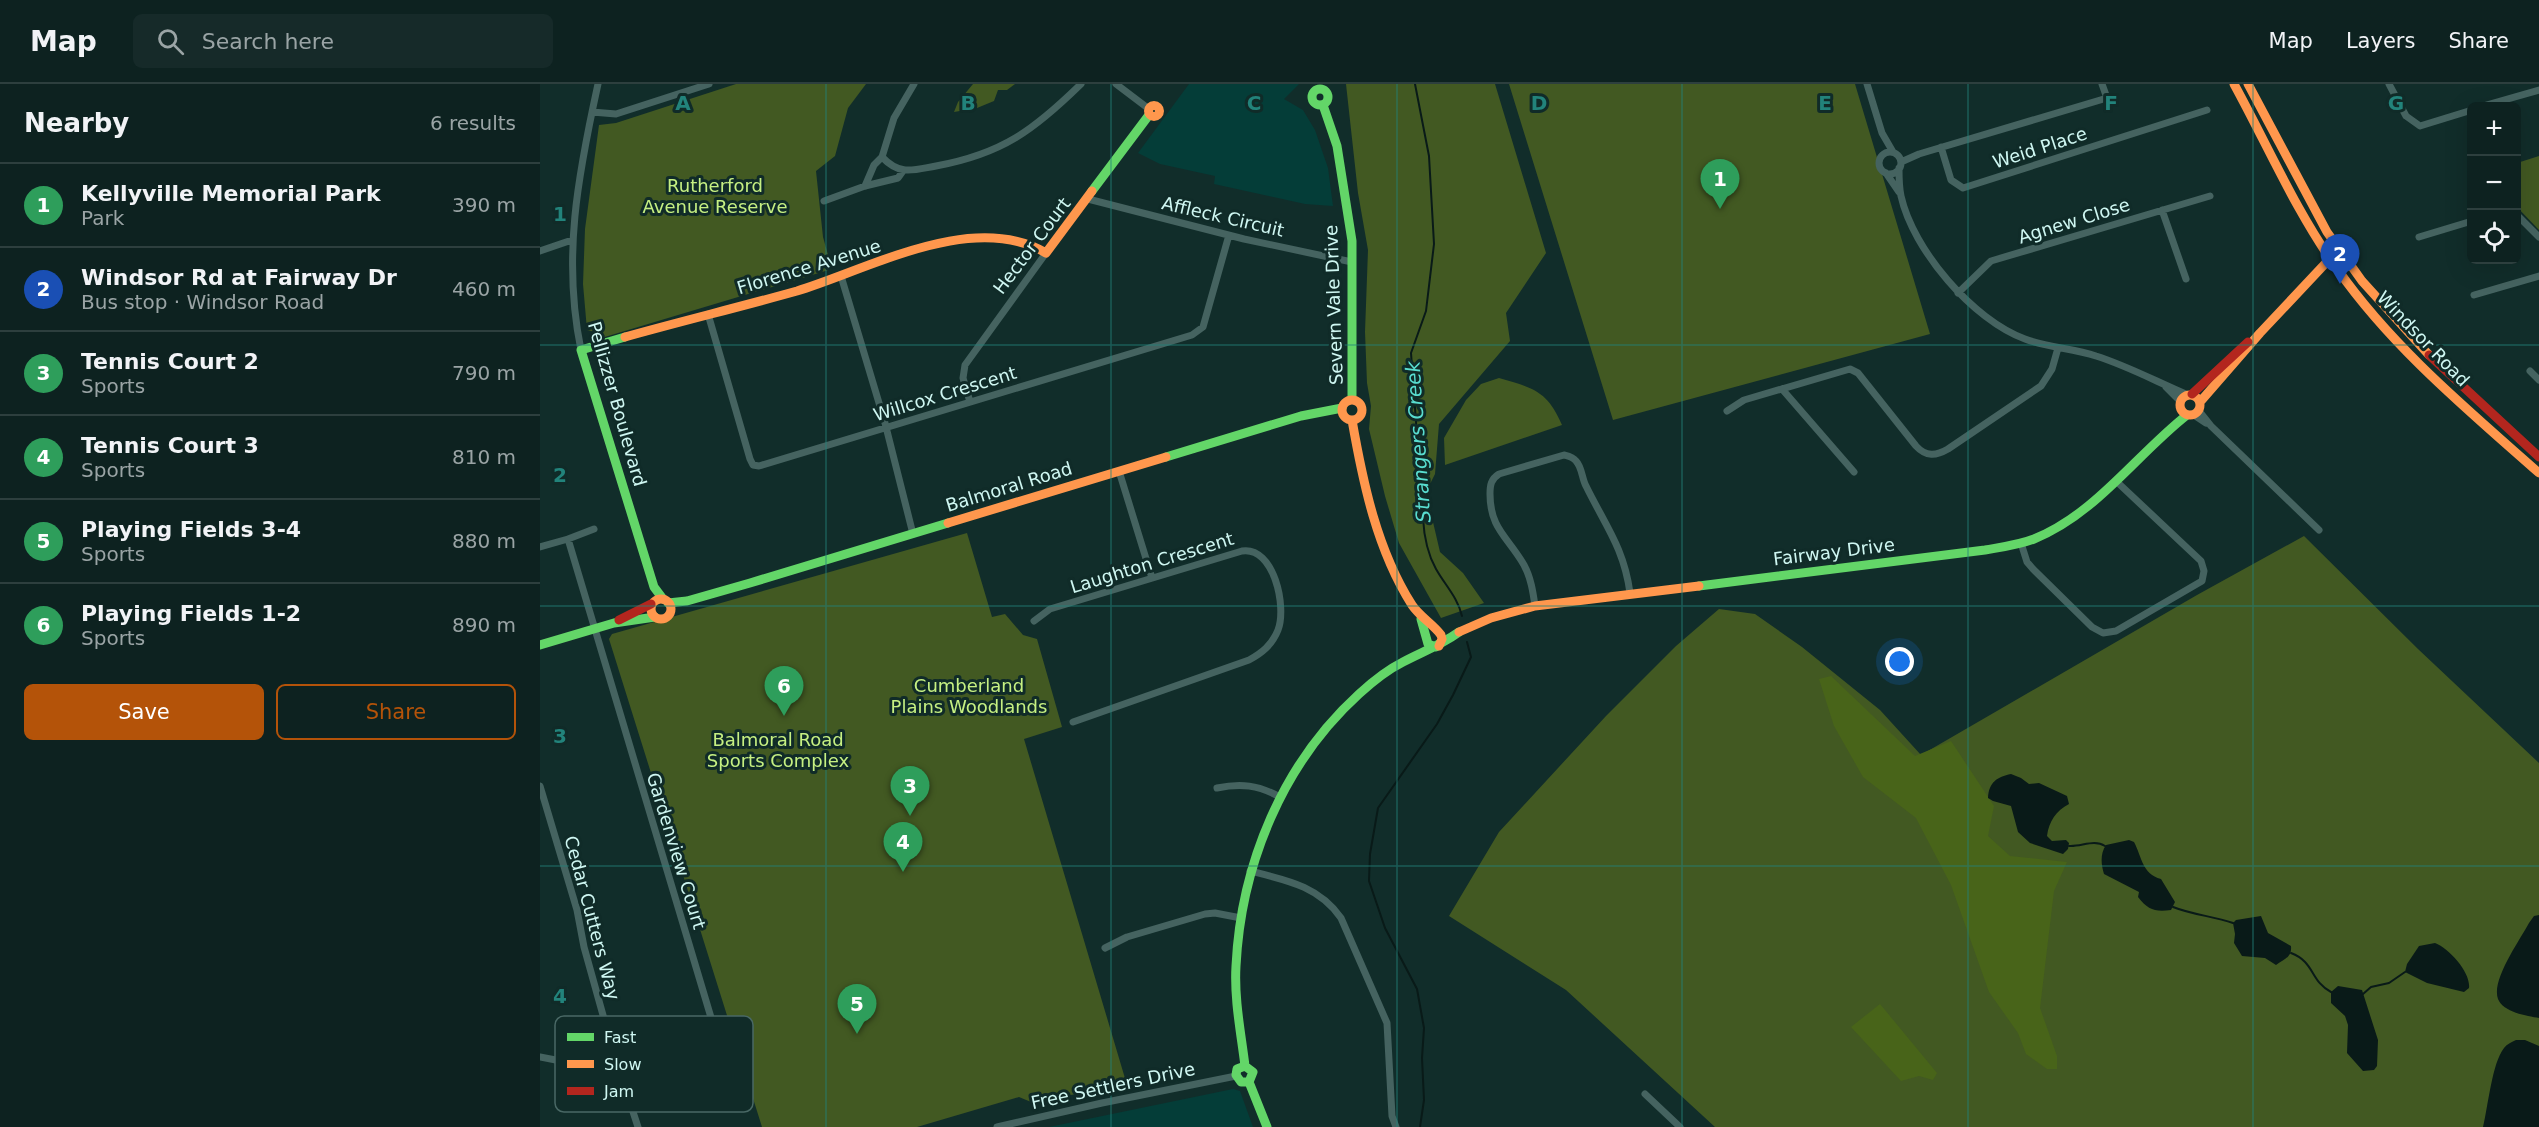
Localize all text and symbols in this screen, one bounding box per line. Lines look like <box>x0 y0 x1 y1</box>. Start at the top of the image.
search box <box>133 14 553 68</box>
text: Map <box>30 25 97 58</box>
icon: search <box>154 25 187 58</box>
text: Search here <box>202 29 334 54</box>
text: Map <box>2269 29 2313 53</box>
text: Layers <box>2346 29 2415 53</box>
text: Share <box>2448 29 2509 53</box>
text: A <box>675 91 691 115</box>
text: B <box>960 91 976 115</box>
text: C <box>1247 91 1261 115</box>
text: D <box>1531 91 1547 115</box>
text: E <box>1818 91 1832 115</box>
text: F <box>2104 91 2118 115</box>
text: G <box>2388 91 2404 115</box>
map controls <box>2467 102 2521 264</box>
button: + <box>2467 102 2521 156</box>
text: Nearby <box>24 108 129 138</box>
text: 6 results <box>430 111 516 135</box>
street label: Weid Place <box>1990 122 2090 173</box>
button: − <box>2467 156 2521 210</box>
pin: 1 <box>1700 160 1740 209</box>
park label: Rutherford Avenue Reserve <box>643 175 787 217</box>
text: Kellyville Memorial Park <box>81 181 381 206</box>
street label: Affleck Circuit <box>1160 192 1286 241</box>
text: 1 <box>37 193 50 217</box>
text: 390 m <box>452 193 516 217</box>
street label: Hector Court <box>989 193 1075 298</box>
street label: Agnew Close <box>2015 194 2132 247</box>
text: 1 <box>553 202 567 226</box>
text: Park <box>81 206 124 230</box>
button: locate <box>2467 210 2521 264</box>
street label: Severn Vale Drive <box>1320 225 1347 385</box>
pin: 2 <box>2320 234 2360 284</box>
street label: Florence Avenue <box>734 235 883 298</box>
text: Windsor Rd at Fairway Dr <box>81 265 397 290</box>
text: 2 <box>37 277 50 301</box>
text: 460 m <box>452 277 516 301</box>
street label: Windsor Road <box>2373 287 2474 391</box>
text: Bus stop · Windsor Road <box>81 290 324 314</box>
street label: Pellizzer Boulevard <box>584 319 651 489</box>
text: Tennis Court 2 <box>81 349 259 374</box>
water label: Strangers Creek <box>1400 359 1436 524</box>
text: 3 <box>37 361 50 385</box>
text: 790 m <box>452 361 516 385</box>
street label: Willcox Crescent <box>871 362 1019 425</box>
text: Sports <box>81 374 145 398</box>
text: Tennis Court 3 <box>81 433 259 458</box>
text: 4 <box>37 445 50 469</box>
text: 810 m <box>452 445 516 469</box>
street label: Balmoral Road <box>943 457 1075 516</box>
text: Sports <box>81 458 145 482</box>
text: 2 <box>553 463 567 487</box>
text: Playing Fields 3-4 <box>81 517 301 542</box>
street label: Laughton Crescent <box>1068 528 1236 597</box>
text: 5 <box>37 529 50 553</box>
text: 880 m <box>452 529 516 553</box>
street label: Fairway Drive <box>1772 534 1896 569</box>
text: Sports <box>81 542 145 566</box>
text: Playing Fields 1-2 <box>81 601 301 626</box>
text: 6 <box>37 613 50 637</box>
text: 890 m <box>452 613 516 637</box>
text: Sports <box>81 626 145 650</box>
your location <box>1885 647 1914 676</box>
pin: 6 <box>764 666 804 716</box>
park label: Cumberland Plains Woodlands <box>891 675 1047 717</box>
button: Save <box>24 684 264 740</box>
button: Share <box>276 684 516 740</box>
text: 3 <box>553 724 567 748</box>
park label: Balmoral Road Sports Complex <box>707 729 850 771</box>
pin: 3 <box>890 766 929 816</box>
street label: Gardenview Court <box>643 770 710 932</box>
pin: 4 <box>884 822 922 872</box>
street label: Cedar Cutters Way <box>560 833 625 1003</box>
text: 4 <box>553 984 567 1008</box>
pin: 5 <box>838 984 876 1034</box>
legend <box>555 1016 753 1112</box>
text: Fast <box>604 1028 636 1047</box>
text: Slow <box>604 1055 641 1074</box>
street label: Free Settlers Drive <box>1029 1058 1197 1113</box>
text: Jam <box>603 1082 634 1101</box>

